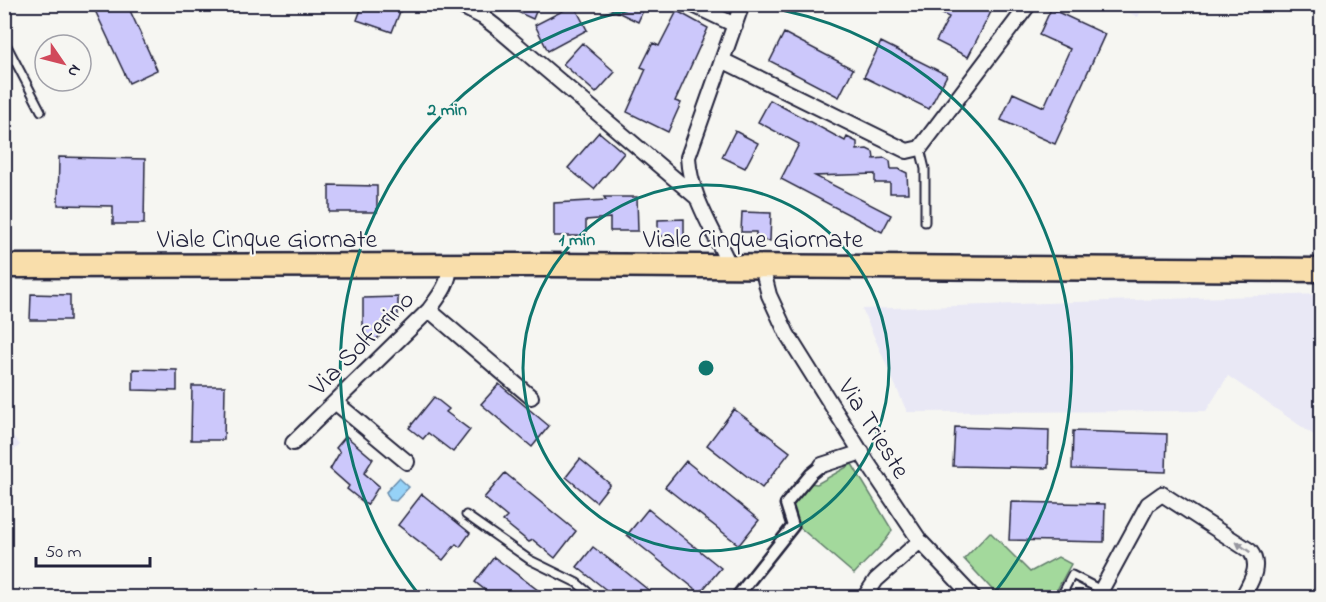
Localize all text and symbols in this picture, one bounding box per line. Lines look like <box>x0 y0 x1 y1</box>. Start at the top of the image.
north arrow <box>33 33 93 93</box>
text: N <box>61 59 87 82</box>
text: 2 min <box>426 98 467 124</box>
street label: Viale Cinque Giornate <box>156 222 377 260</box>
street label: Viale Cinque Giornate <box>642 222 863 260</box>
text: 1 min <box>559 228 595 254</box>
street label: Via Solferino <box>301 283 424 406</box>
centre of rings <box>696 358 716 378</box>
street label: Via Trieste <box>826 371 918 487</box>
scale bar <box>36 530 150 568</box>
text: 50 m <box>45 540 82 566</box>
one-way arrow <box>1236 541 1252 553</box>

